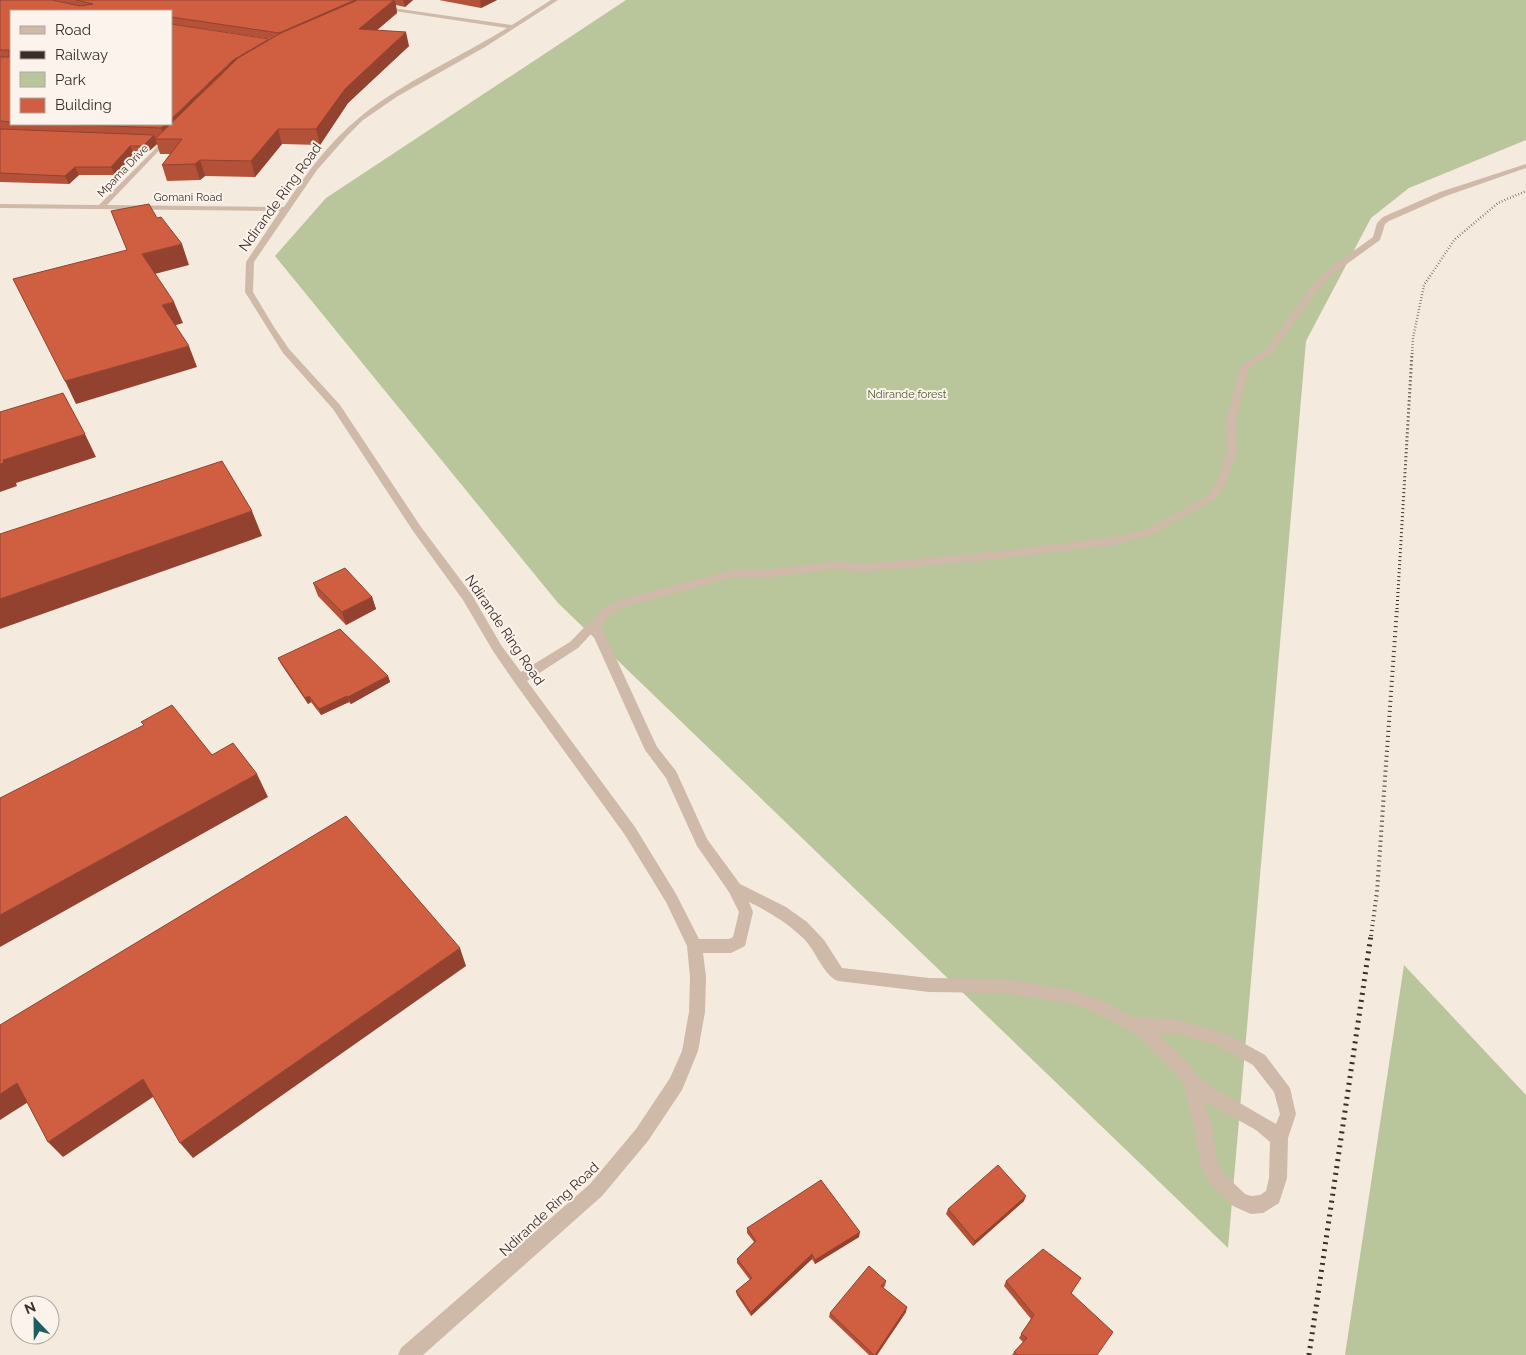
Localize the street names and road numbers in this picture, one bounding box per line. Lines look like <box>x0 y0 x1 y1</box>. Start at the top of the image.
street label: Ndirande Ring Road <box>235 140 325 254</box>
street label: Mpama Drive <box>95 142 152 200</box>
street label: Gomani Road <box>154 191 222 204</box>
street label: Ndirande Ring Road <box>462 572 548 688</box>
street label: Ndirande Ring Road <box>496 1159 602 1259</box>

